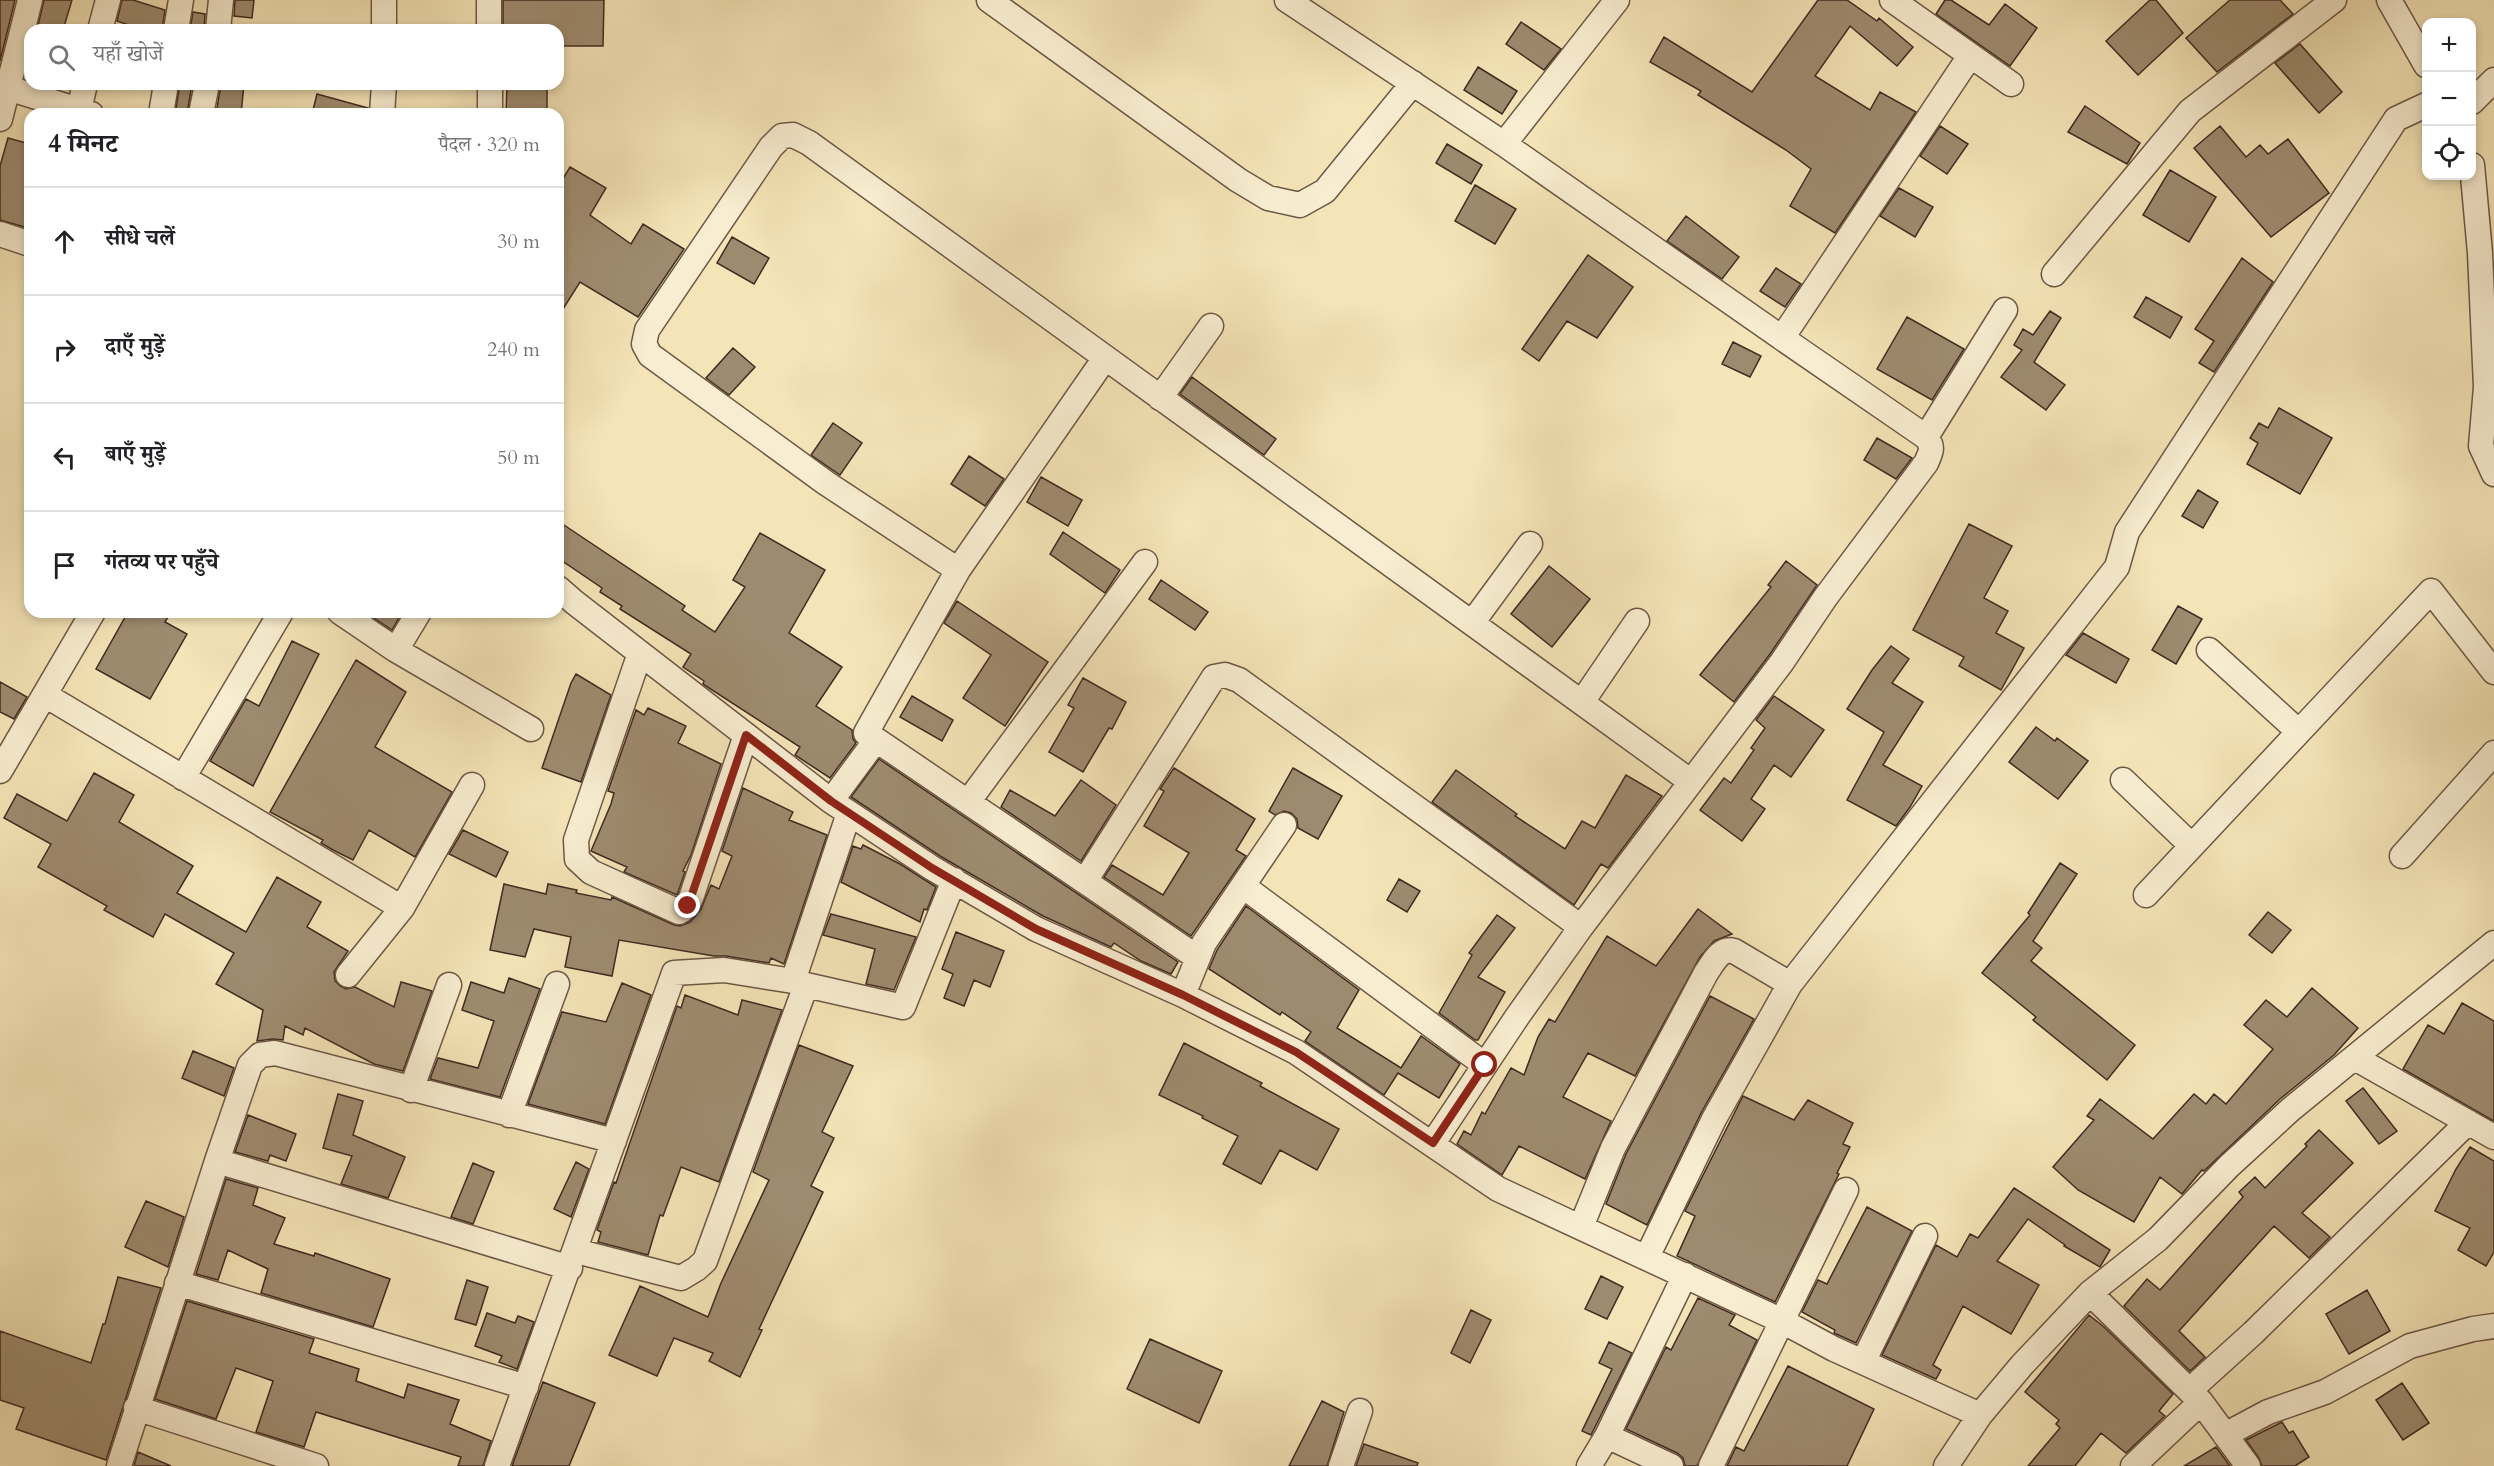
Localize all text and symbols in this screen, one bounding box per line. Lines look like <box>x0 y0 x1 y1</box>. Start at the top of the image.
map controls <box>2422 18 2476 180</box>
button: + <box>2422 18 2476 72</box>
search box <box>24 24 564 90</box>
text: यहाँ खोजें <box>93 39 163 69</box>
icon: search <box>45 41 78 74</box>
button: − <box>2422 72 2476 126</box>
text: 4 मिनट <box>48 126 118 161</box>
button: locate <box>2422 126 2476 180</box>
text: पैदल · 320 m <box>438 131 540 158</box>
text: सीधे चलें <box>105 223 175 253</box>
icon: ahead <box>48 225 81 258</box>
text: 30 m <box>497 228 540 255</box>
text: दाएँ मुड़ें <box>105 331 165 361</box>
icon: right <box>48 333 81 366</box>
text: 240 m <box>487 336 540 363</box>
text: बाएँ मुड़ें <box>105 439 165 469</box>
icon: left <box>48 441 81 474</box>
text: 50 m <box>497 444 540 471</box>
text: गंतव्य पर पहुँचे <box>105 547 219 577</box>
icon: arrive <box>48 549 81 582</box>
route end <box>674 892 700 918</box>
route start <box>1471 1051 1497 1077</box>

